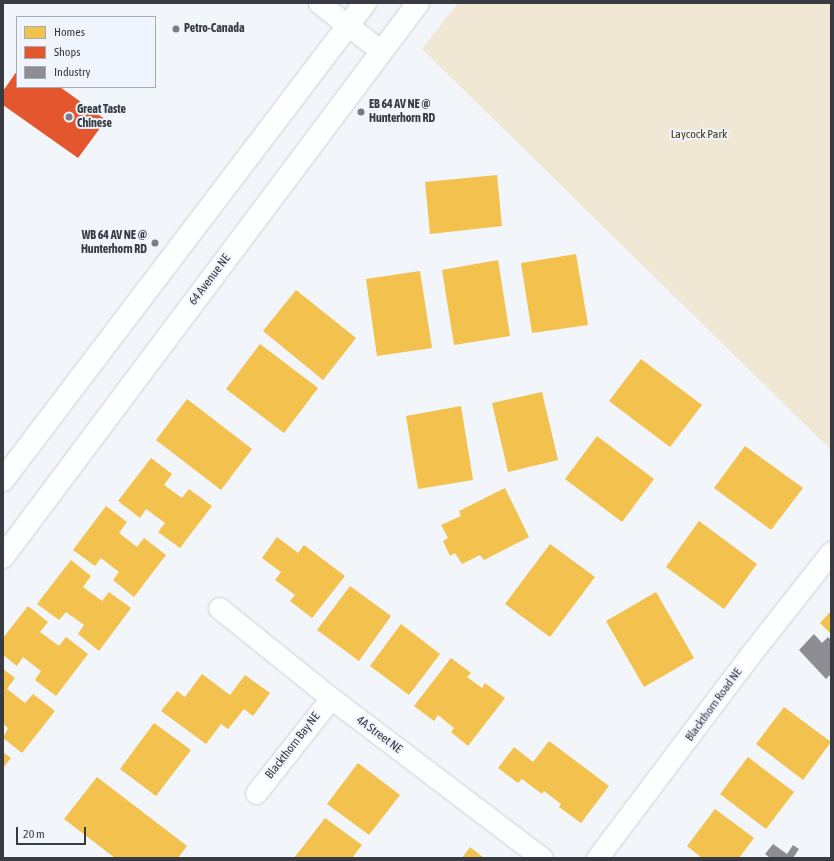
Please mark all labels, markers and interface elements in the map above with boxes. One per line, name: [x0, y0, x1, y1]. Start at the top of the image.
legend: [16, 16, 156, 88]
place label: Petro-Canada: [184, 22, 244, 36]
marker: Petro-Canada: [171, 24, 181, 34]
text: Homes: [54, 25, 85, 39]
text: Shops: [54, 45, 80, 59]
text: Industry: [54, 65, 91, 79]
place label: EB 64 AV NE @ Hunterhorn RD: [369, 98, 435, 126]
place label: Great Taste Chinese: [77, 103, 126, 131]
marker: EB 64 AV NE @ Hunterhorn RD: [356, 107, 366, 117]
marker: Great Taste Chinese: [64, 112, 74, 122]
park label: Laycock Park: [671, 128, 727, 142]
place label: WB 64 AV NE @ Hunterhorn RD: [81, 229, 147, 257]
marker: WB 64 AV NE @ Hunterhorn RD: [150, 238, 160, 248]
street label: 64 Avenue NE: [186, 252, 234, 308]
street label: Blackthorn Road NE: [683, 666, 745, 744]
street label: Blackthorn Bay NE: [263, 710, 323, 782]
street label: 4A Street NE: [353, 713, 405, 757]
scale bar: [18, 819, 88, 845]
text: 20 m: [23, 827, 45, 841]

